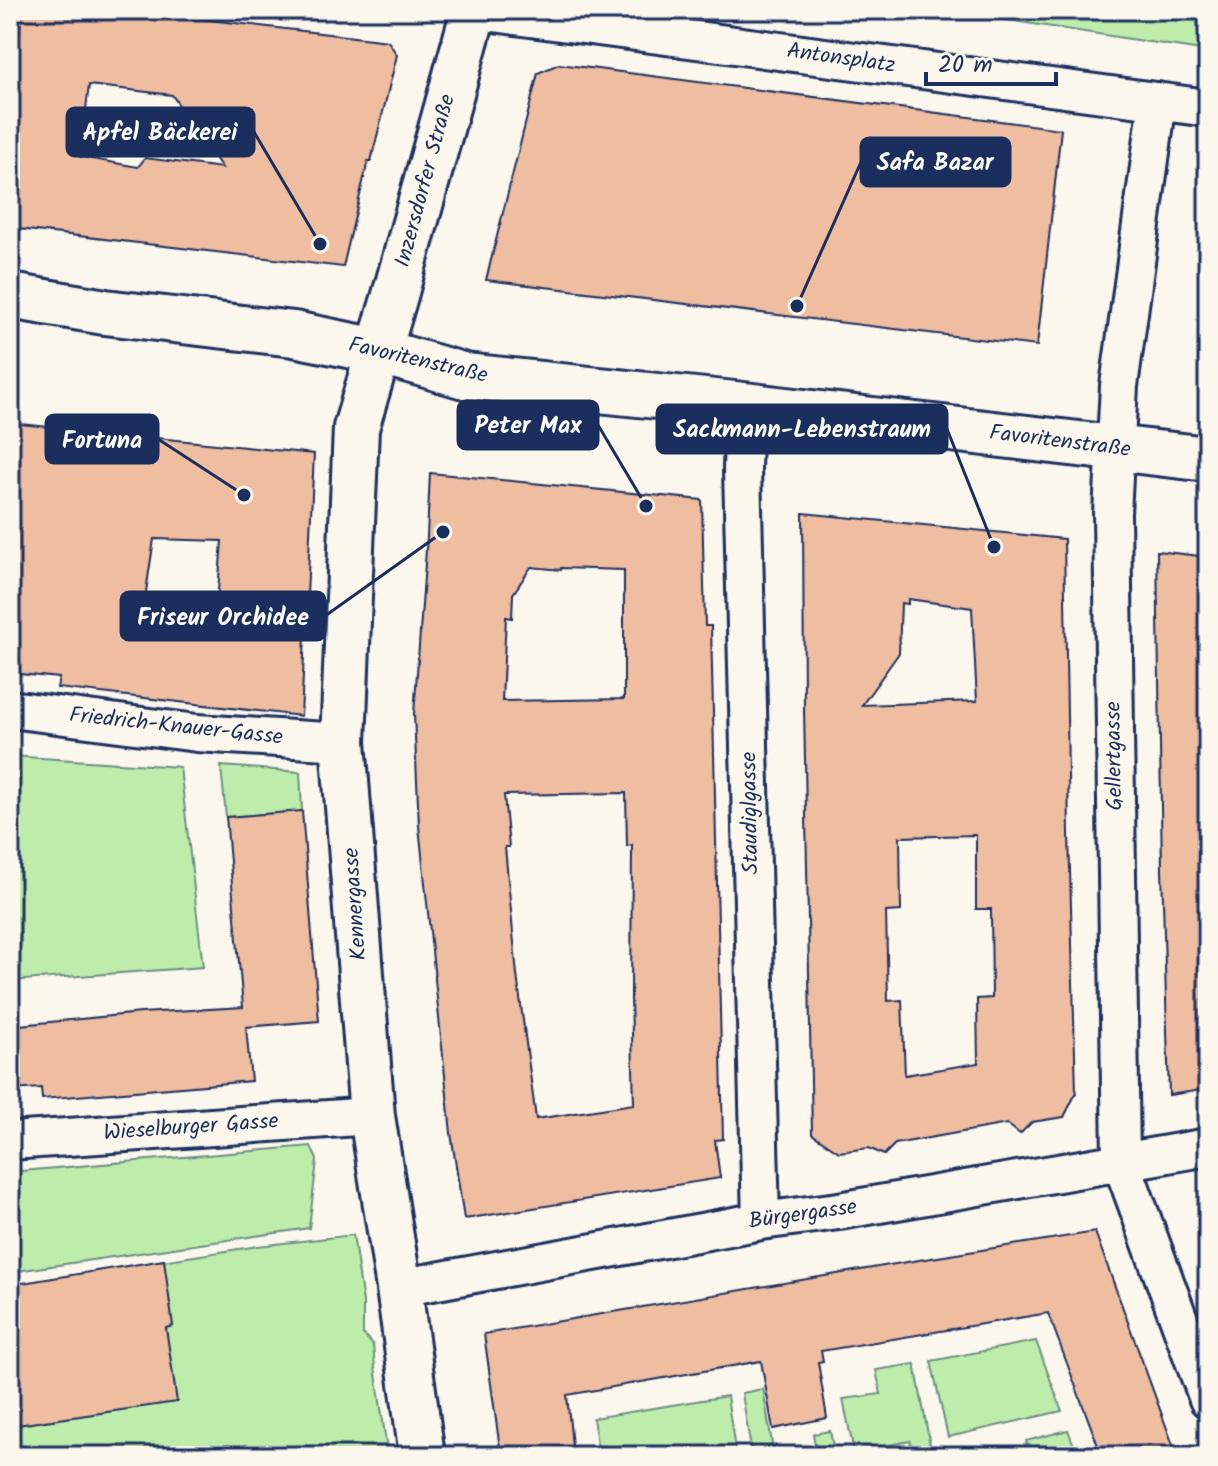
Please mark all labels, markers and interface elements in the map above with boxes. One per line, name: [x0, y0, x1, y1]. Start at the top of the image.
street label: Antonsplatz: [785, 34, 898, 84]
scale bar: [926, 36, 1056, 86]
text: 20 m: [938, 46, 993, 85]
street label: Inzersdorfer Straße: [386, 90, 466, 271]
callout: Apfel Bäckerei: [67, 108, 254, 156]
text: Apfel Bäckerei: [82, 114, 238, 153]
callout: Safa Bazar: [861, 138, 1010, 186]
text: Safa Bazar: [876, 144, 995, 183]
street label: Favoritenstraße: [345, 328, 491, 394]
callout: Peter Max: [458, 401, 598, 449]
callout: Sackmann-Lebenstraum: [657, 405, 947, 453]
text: Peter Max: [474, 407, 582, 446]
text: Sackmann-Lebenstraum: [673, 411, 931, 450]
callout: Fortuna: [46, 415, 158, 463]
street label: Favoritenstraße: [987, 416, 1133, 468]
text: Fortuna: [62, 422, 142, 461]
callout: Friseur Orchidee: [121, 592, 325, 640]
text: Friseur Orchidee: [137, 599, 309, 638]
street label: Friedrich-Knauer-Gasse: [68, 698, 285, 756]
street label: Gellertgasse: [1097, 701, 1133, 811]
street label: Staudiglgasse: [732, 751, 770, 875]
street label: Kennergasse: [335, 846, 377, 962]
street label: Wieselburger Gasse: [102, 1104, 280, 1152]
street label: Bürgergasse: [747, 1190, 859, 1240]

